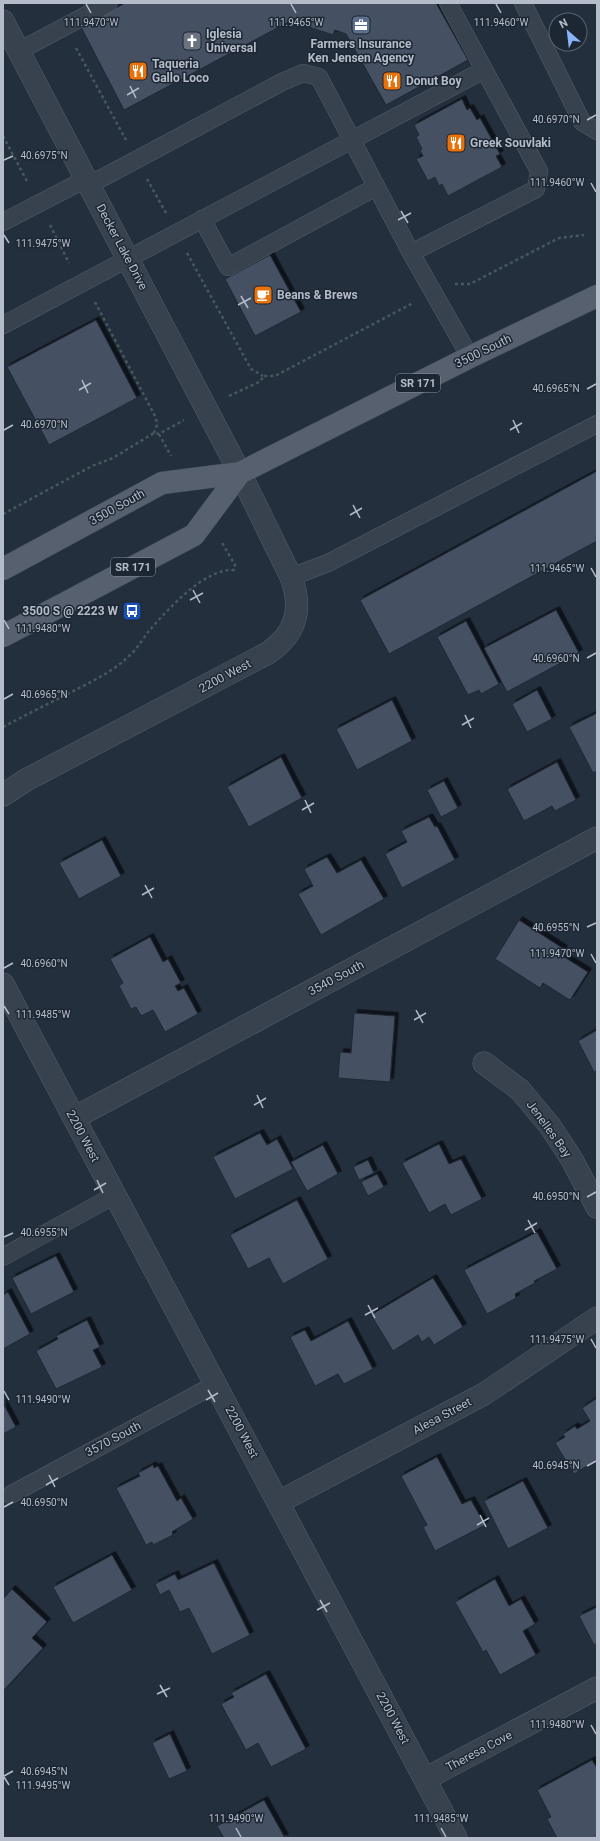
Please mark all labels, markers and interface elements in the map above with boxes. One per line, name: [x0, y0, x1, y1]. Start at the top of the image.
north arrow: [548, 12, 588, 52]
office icon: Farmers Insurance Ken Jensen Agency: [350, 14, 372, 36]
text: N: [557, 16, 570, 31]
text: 111.9470°W: [64, 17, 118, 28]
text: 111.9465°W: [269, 17, 323, 28]
text: 111.9460°W: [474, 17, 528, 28]
place label: Iglesia Universal: [206, 27, 256, 55]
church icon: Iglesia Universal: [181, 30, 203, 52]
place label: Farmers Insurance Ken Jensen Agency: [308, 37, 415, 65]
place label: Taqueria Gallo Loco: [152, 57, 209, 85]
restaurant icon: Taqueria Gallo Loco: [127, 60, 149, 82]
restaurant icon: Donut Boy: [381, 70, 403, 92]
place label: Donut Boy: [406, 74, 462, 88]
text: 40.6970°N: [532, 114, 580, 125]
restaurant icon: Greek Souvlaki: [445, 132, 467, 154]
place label: Greek Souvlaki: [470, 136, 551, 150]
text: 40.6975°N: [20, 150, 68, 161]
text: 111.9460°W: [530, 177, 584, 188]
street label: Decker Lake Drive: [93, 202, 151, 292]
text: 111.9475°W: [16, 238, 70, 249]
cafe icon: Beans & Brews: [252, 284, 274, 306]
place label: Beans & Brews: [277, 288, 358, 302]
street label: 3500 South: [452, 331, 514, 371]
road number: SR 171: [396, 374, 440, 392]
text: 40.6965°N: [532, 383, 580, 394]
text: 40.6970°N: [20, 419, 68, 430]
street label: 3500 South: [87, 486, 147, 528]
road number: SR 171: [111, 558, 155, 576]
text: 111.9465°W: [530, 563, 584, 574]
bus stop icon: 3500 S @ 2223 W: [121, 600, 143, 622]
place label: 3500 S @ 2223 W: [22, 604, 118, 618]
text: 111.9480°W: [16, 623, 70, 634]
text: 40.6960°N: [532, 653, 580, 664]
street label: 2200 West: [197, 656, 253, 696]
text: 40.6965°N: [20, 689, 68, 700]
text: 40.6955°N: [532, 922, 580, 933]
text: 111.9470°W: [530, 948, 584, 959]
street label: 3540 South: [306, 957, 366, 999]
text: 40.6960°N: [20, 958, 68, 969]
text: 111.9485°W: [16, 1009, 70, 1020]
street label: Jenelles Bay: [524, 1098, 575, 1160]
street label: 2200 West: [63, 1108, 103, 1164]
text: 40.6950°N: [532, 1191, 580, 1202]
text: 40.6955°N: [20, 1227, 68, 1238]
text: 111.9475°W: [530, 1334, 584, 1345]
text: 111.9490°W: [16, 1394, 70, 1405]
street label: Alesa Street: [410, 1395, 474, 1437]
street label: 2200 West: [222, 1404, 262, 1460]
street label: 3570 South: [83, 1418, 143, 1460]
text: 40.6945°N: [532, 1460, 580, 1471]
text: 40.6950°N: [20, 1497, 68, 1508]
street label: 2200 West: [373, 1690, 413, 1746]
text: 111.9480°W: [530, 1719, 584, 1730]
street label: Theresa Cove: [444, 1728, 514, 1774]
text: 40.6945°N: [20, 1766, 68, 1777]
text: 111.9495°W: [16, 1780, 70, 1791]
text: 111.9490°W: [209, 1813, 263, 1824]
text: 111.9485°W: [414, 1813, 468, 1824]

